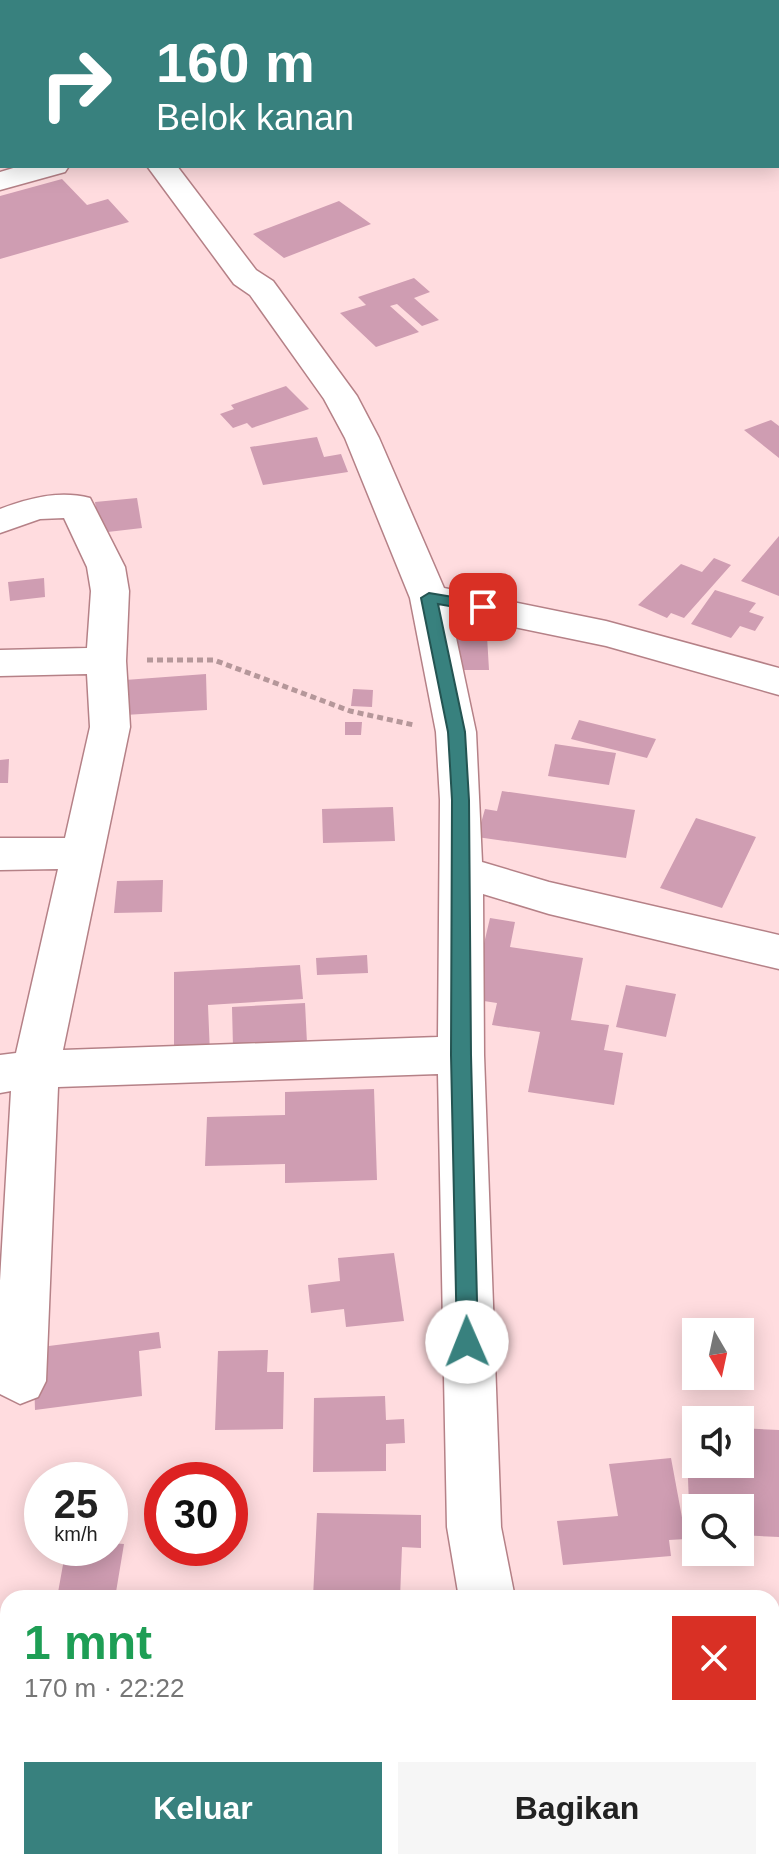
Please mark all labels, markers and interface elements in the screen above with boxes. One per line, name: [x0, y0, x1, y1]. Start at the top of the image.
text: 160 m: [156, 31, 315, 94]
icon: right: [24, 32, 128, 136]
text: Belok kanan: [156, 97, 354, 138]
pin: [449, 573, 517, 641]
icon: arrive: [461, 585, 505, 629]
position arrow: [425, 1300, 509, 1384]
north arrow: [682, 1318, 754, 1390]
map controls: [682, 1318, 754, 1566]
button: sound: [682, 1406, 754, 1478]
speed limit sign: 30: [144, 1462, 248, 1566]
text: 25: [54, 1482, 98, 1526]
button: search: [682, 1494, 754, 1566]
text: km/h: [54, 1523, 98, 1545]
text: 1 mnt: [24, 1616, 152, 1669]
button: close: [672, 1616, 756, 1700]
text: 170 m · 22:22: [24, 1673, 184, 1703]
button: Keluar: [24, 1762, 382, 1854]
button: Bagikan: [398, 1762, 756, 1854]

